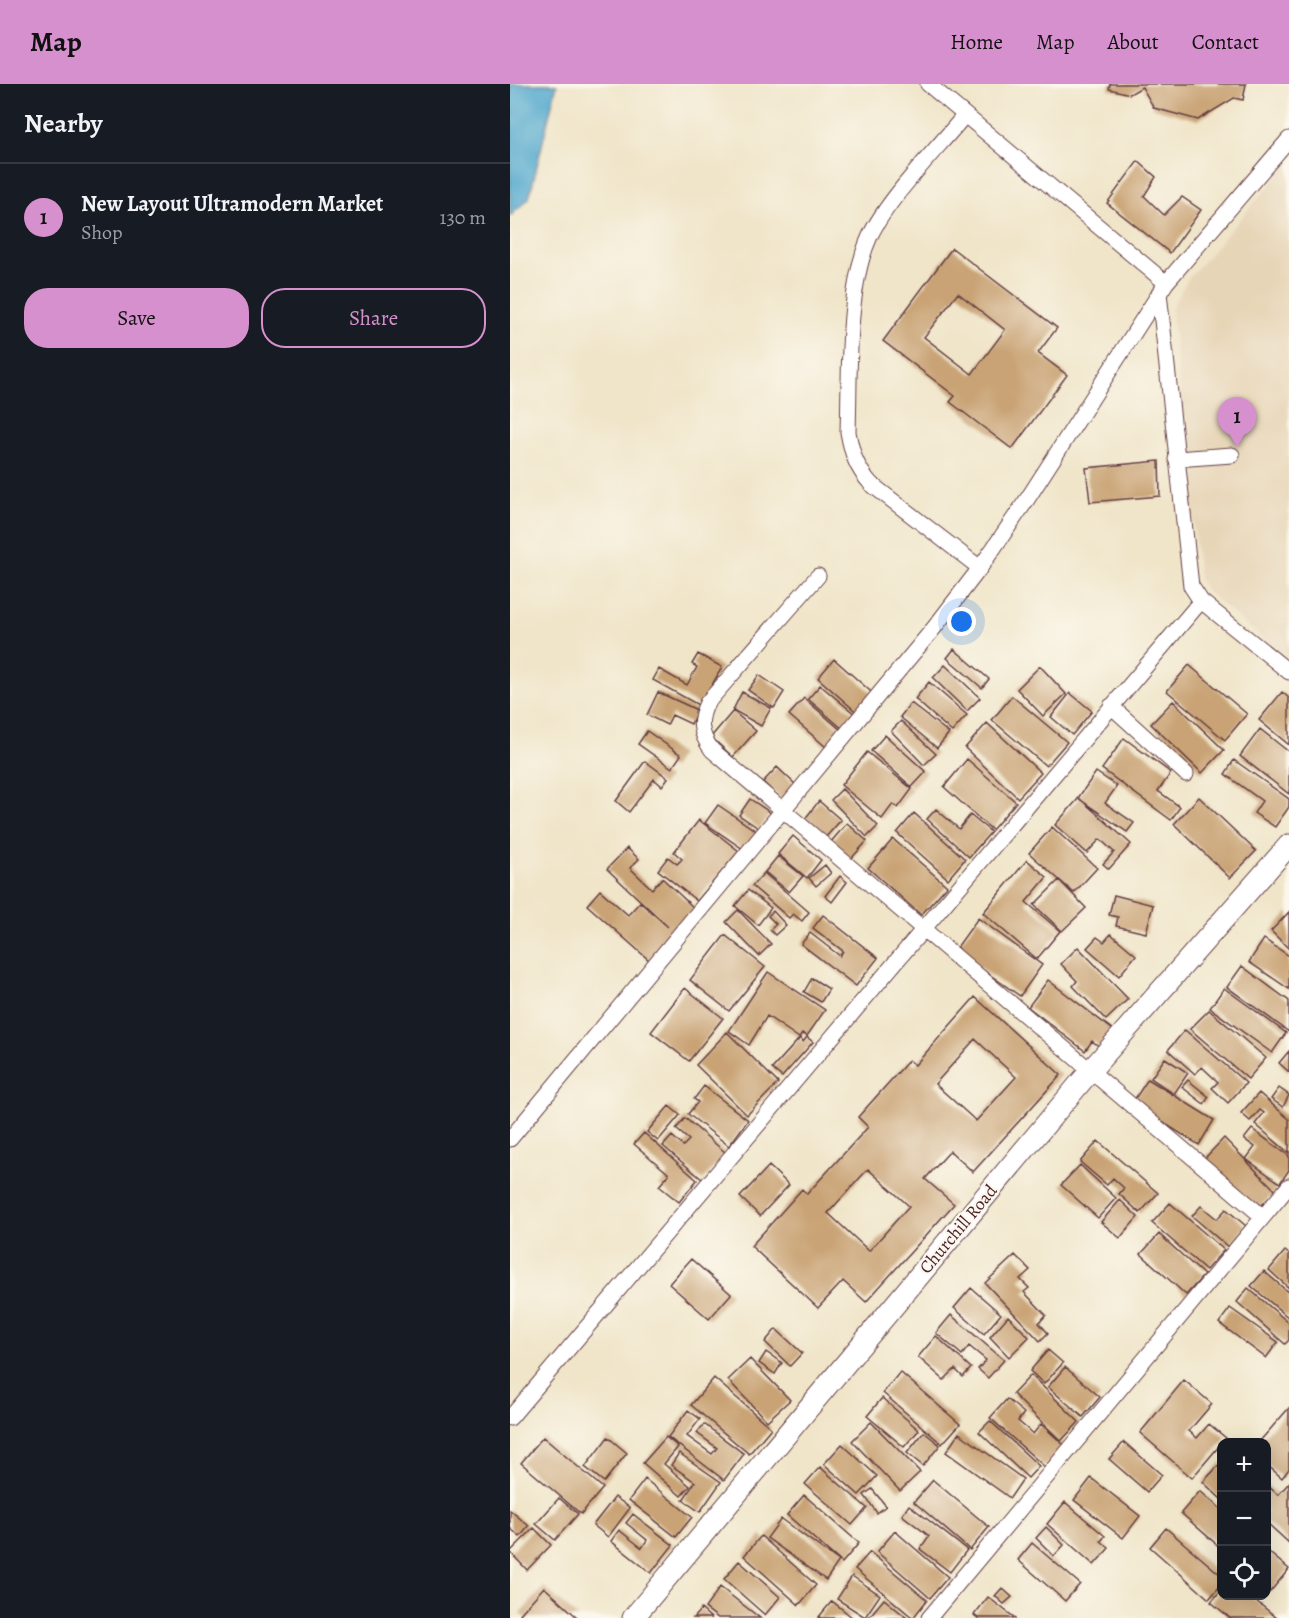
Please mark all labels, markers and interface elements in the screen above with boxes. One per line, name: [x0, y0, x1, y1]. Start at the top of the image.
text: Map: [30, 23, 82, 61]
text: Home: [950, 28, 1003, 56]
text: Map: [1036, 28, 1074, 56]
text: About: [1107, 28, 1159, 56]
text: Contact: [1192, 28, 1259, 56]
text: Nearby: [24, 106, 103, 141]
text: New Layout Ultramodern Market: [81, 189, 383, 219]
text: 1: [40, 204, 47, 231]
text: 130 m: [440, 204, 486, 231]
text: Shop: [81, 219, 123, 246]
button: Save: [24, 288, 249, 348]
button: Share: [261, 288, 486, 348]
pin: 1: [1218, 398, 1256, 447]
your location: [947, 607, 976, 636]
street label: Churchill Road: [914, 1179, 1003, 1279]
map controls: [1217, 1438, 1271, 1600]
button: +: [1217, 1438, 1271, 1492]
button: −: [1217, 1492, 1271, 1546]
button: locate: [1217, 1546, 1271, 1600]

